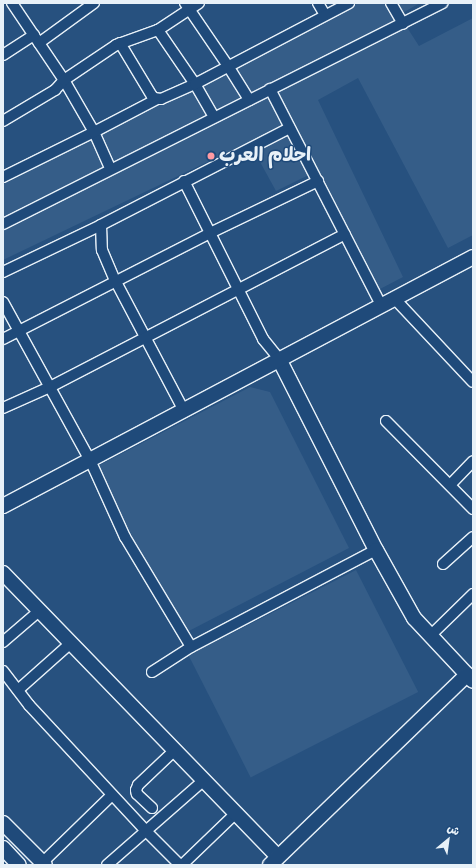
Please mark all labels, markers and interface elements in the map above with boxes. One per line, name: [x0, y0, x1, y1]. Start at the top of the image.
place label: احلام العرب: [219, 145, 311, 167]
marker: احلام العرب: [206, 151, 216, 161]
north arrow: [428, 820, 468, 860]
text: ش: [445, 820, 463, 839]

